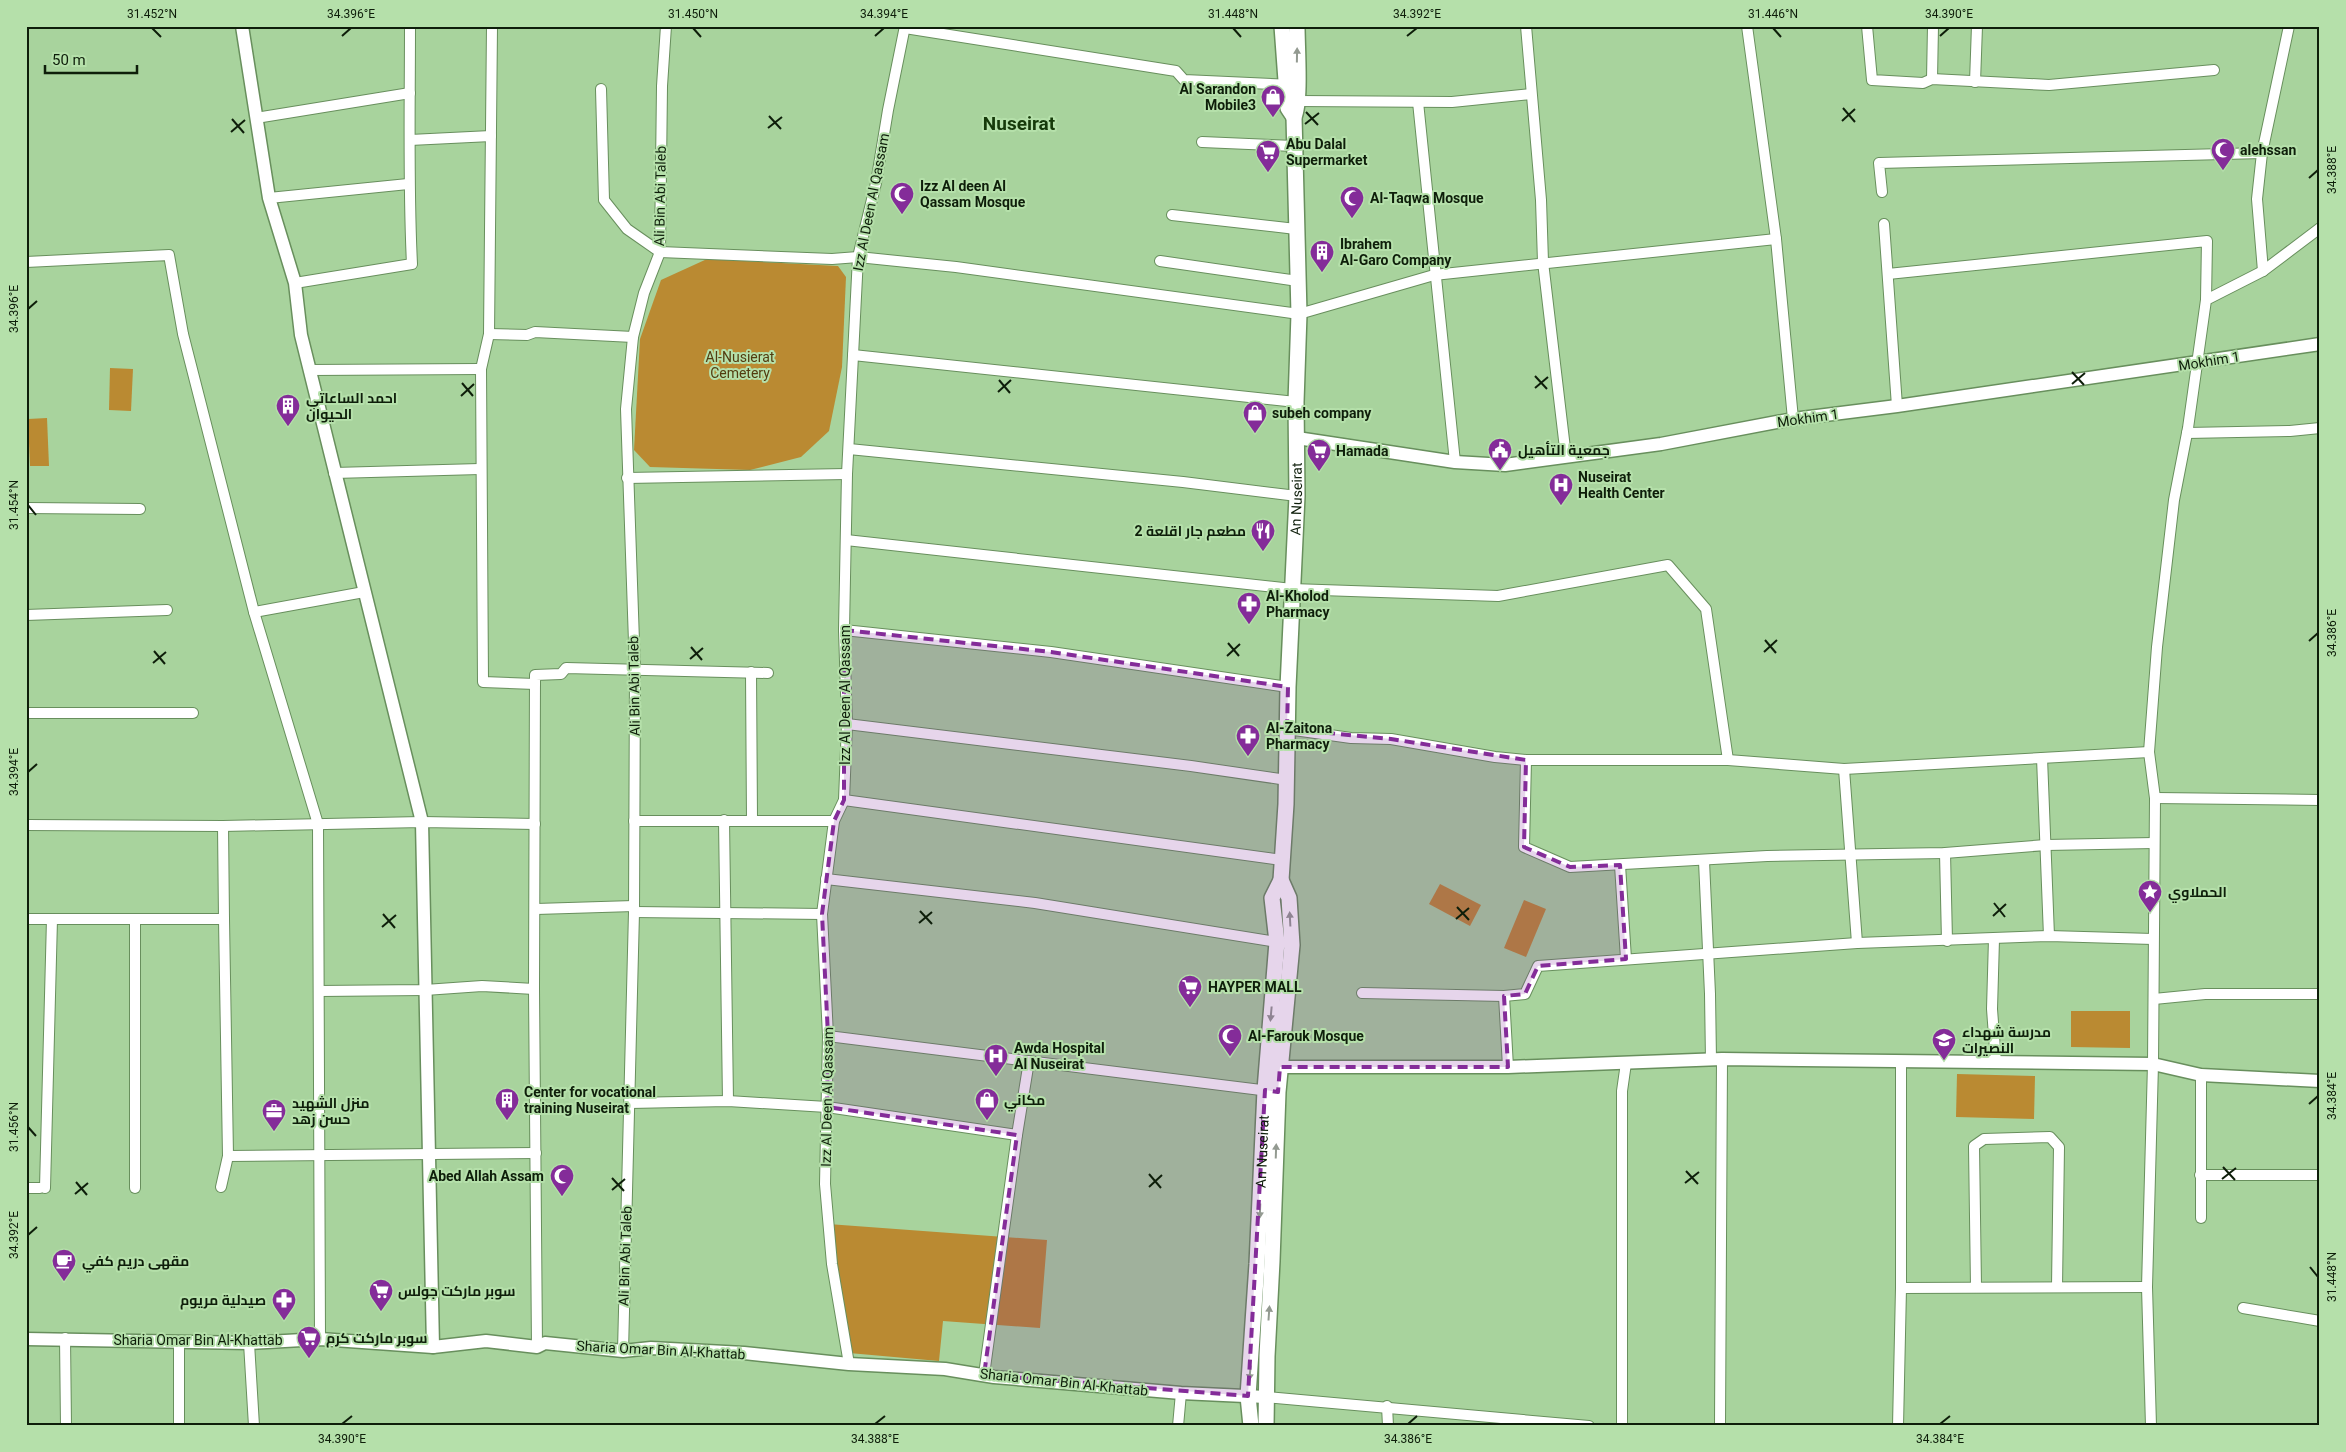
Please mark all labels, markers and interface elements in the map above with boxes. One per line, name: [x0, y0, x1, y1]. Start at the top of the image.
text: 31.452°N: [127, 7, 177, 21]
text: 34.396°E: [327, 7, 375, 21]
text: 31.450°N: [668, 7, 718, 21]
text: 34.394°E: [860, 7, 908, 21]
text: 31.448°N: [1208, 7, 1258, 21]
text: 34.392°E: [1393, 7, 1441, 21]
text: 31.446°N: [1748, 7, 1798, 21]
text: 34.390°E: [1925, 7, 1973, 21]
scale bar: [45, 42, 138, 74]
one-way arrow: [1293, 47, 1301, 63]
text: 50 m: [52, 51, 86, 69]
place label: Al Sarandon Mobile3: [1179, 81, 1256, 113]
shop icon: Al Sarandon Mobile3: [1260, 84, 1286, 118]
district label: Nuseirat: [983, 112, 1056, 135]
street label: Izz Al Deen Al Qassam: [850, 132, 892, 272]
place label: Abu Dalal Supermarket: [1286, 136, 1368, 168]
mosque icon: alehssan: [2210, 137, 2236, 171]
supermarket icon: Abu Dalal Supermarket: [1255, 139, 1281, 173]
place label: alehssan: [2240, 142, 2296, 158]
street label: Ali Bin Abi Taleb: [651, 146, 669, 246]
text: 34.388°E: [2325, 146, 2339, 194]
place label: Izz Al deen Al Qassam Mosque: [920, 178, 1026, 210]
mosque icon: Izz Al deen Al Qassam Mosque: [889, 181, 915, 215]
mosque icon: Al-Taqwa Mosque: [1339, 185, 1365, 219]
place label: Al-Taqwa Mosque: [1370, 190, 1484, 206]
place label: Ibrahem Al-Garo Company: [1340, 236, 1452, 268]
building icon: Ibrahem Al-Garo Company: [1309, 239, 1335, 273]
text: 34.396°E: [7, 285, 21, 333]
street label: Mokhim 1: [2177, 348, 2241, 374]
park label: Al-Nusierat Cemetery: [706, 349, 775, 381]
place label: احمد الساعاتي الحيوان: [306, 390, 397, 423]
building icon: احمد الساعاتي الحيوان: [275, 393, 301, 427]
shop icon: subeh company: [1242, 400, 1268, 434]
place label: subeh company: [1272, 405, 1372, 421]
street label: Mokhim 1: [1776, 406, 1840, 430]
public building icon: جمعية التأهيل: [1487, 437, 1513, 471]
supermarket icon: Hamada: [1306, 438, 1332, 472]
place label: جمعية التأهيل: [1518, 441, 1610, 459]
place label: Hamada: [1336, 443, 1389, 459]
street label: An Nuseirat: [1287, 462, 1305, 536]
place label: Nuseirat Health Center: [1578, 469, 1665, 501]
hospital icon: Nuseirat Health Center: [1548, 472, 1574, 506]
text: 31.454°N: [7, 480, 21, 530]
restaurant icon: مطعم جار اقلعة 2: [1250, 518, 1276, 552]
place label: مطعم جار اقلعة 2: [1134, 523, 1246, 541]
place label: Al-Kholod Pharmacy: [1266, 588, 1330, 620]
pharmacy icon: Al-Kholod Pharmacy: [1236, 591, 1262, 625]
text: 34.386°E: [2325, 609, 2339, 657]
street label: Izz Al Deen Al Qassam: [837, 625, 853, 765]
street label: Ali Bin Abi Taleb: [625, 636, 643, 736]
place label: Al-Zaitona Pharmacy: [1266, 720, 1333, 752]
pharmacy icon: Al-Zaitona Pharmacy: [1235, 723, 1261, 757]
text: 34.394°E: [7, 748, 21, 796]
place icon: الحملاوي: [2137, 879, 2163, 913]
place label: الحملاوي: [2168, 884, 2227, 903]
one-way arrow: [1286, 911, 1294, 927]
supermarket icon: HAYPER MALL: [1177, 974, 1203, 1008]
place label: HAYPER MALL: [1208, 979, 1302, 995]
one-way arrow: [1267, 1006, 1275, 1022]
mosque icon: Al-Farouk Mosque: [1217, 1023, 1243, 1057]
place label: مدرسة شهداء النصيرات: [1962, 1024, 2051, 1057]
street label: Izz Al Deen Al Qassam: [818, 1027, 836, 1167]
school or university icon: مدرسة شهداء النصيرات: [1931, 1027, 1957, 1061]
place label: Al-Farouk Mosque: [1248, 1028, 1364, 1044]
place label: Awda Hospital Al Nuseirat: [1014, 1040, 1105, 1072]
hospital icon: Awda Hospital Al Nuseirat: [983, 1043, 1009, 1077]
text: 34.384°E: [2325, 1072, 2339, 1120]
place label: Center for vocational training Nuseirat: [524, 1084, 656, 1116]
building icon: Center for vocational training Nuseirat: [494, 1087, 520, 1121]
shop icon: مكاني: [974, 1087, 1000, 1121]
place label: مكاني: [1004, 1092, 1045, 1112]
place label: منزل الشهيد حسن زهد: [292, 1095, 370, 1128]
office icon: منزل الشهيد حسن زهد: [261, 1098, 287, 1132]
text: 31.456°N: [7, 1102, 21, 1152]
street label: An Nuseirat: [1253, 1114, 1272, 1188]
one-way arrow: [1272, 1143, 1280, 1159]
mosque icon: Abed Allah Assam: [549, 1163, 575, 1197]
place label: Abed Allah Assam: [429, 1168, 544, 1184]
one-way arrow: [1255, 1203, 1263, 1219]
street label: Ali Bin Abi Taleb: [615, 1206, 635, 1306]
text: 34.392°E: [7, 1211, 21, 1259]
cafe icon: مقهى دريم كفي: [51, 1248, 77, 1282]
text: 31.448°N: [2325, 1252, 2339, 1302]
place label: مقهى دريم كفي: [82, 1253, 189, 1273]
supermarket icon: سوبر ماركت جولس: [368, 1278, 394, 1312]
place label: سوبر ماركت جولس: [398, 1283, 516, 1300]
pharmacy icon: صيدلية مريوم: [271, 1287, 297, 1321]
place label: صيدلية مريوم: [180, 1292, 266, 1310]
one-way arrow: [1266, 1305, 1274, 1321]
supermarket icon: سوبر ماركت كرم: [296, 1325, 322, 1359]
place label: سوبر ماركت كرم: [326, 1330, 428, 1348]
street label: Sharia Omar Bin Al-Khattab: [113, 1332, 283, 1348]
street label: Sharia Omar Bin Al-Khattab: [576, 1338, 746, 1362]
street label: Sharia Omar Bin Al-Khattab: [979, 1365, 1149, 1399]
one-way arrow: [1246, 1366, 1254, 1382]
text: 34.390°E: [318, 1432, 366, 1446]
text: 34.388°E: [851, 1432, 899, 1446]
text: 34.386°E: [1384, 1432, 1432, 1446]
text: 34.384°E: [1916, 1432, 1964, 1446]

